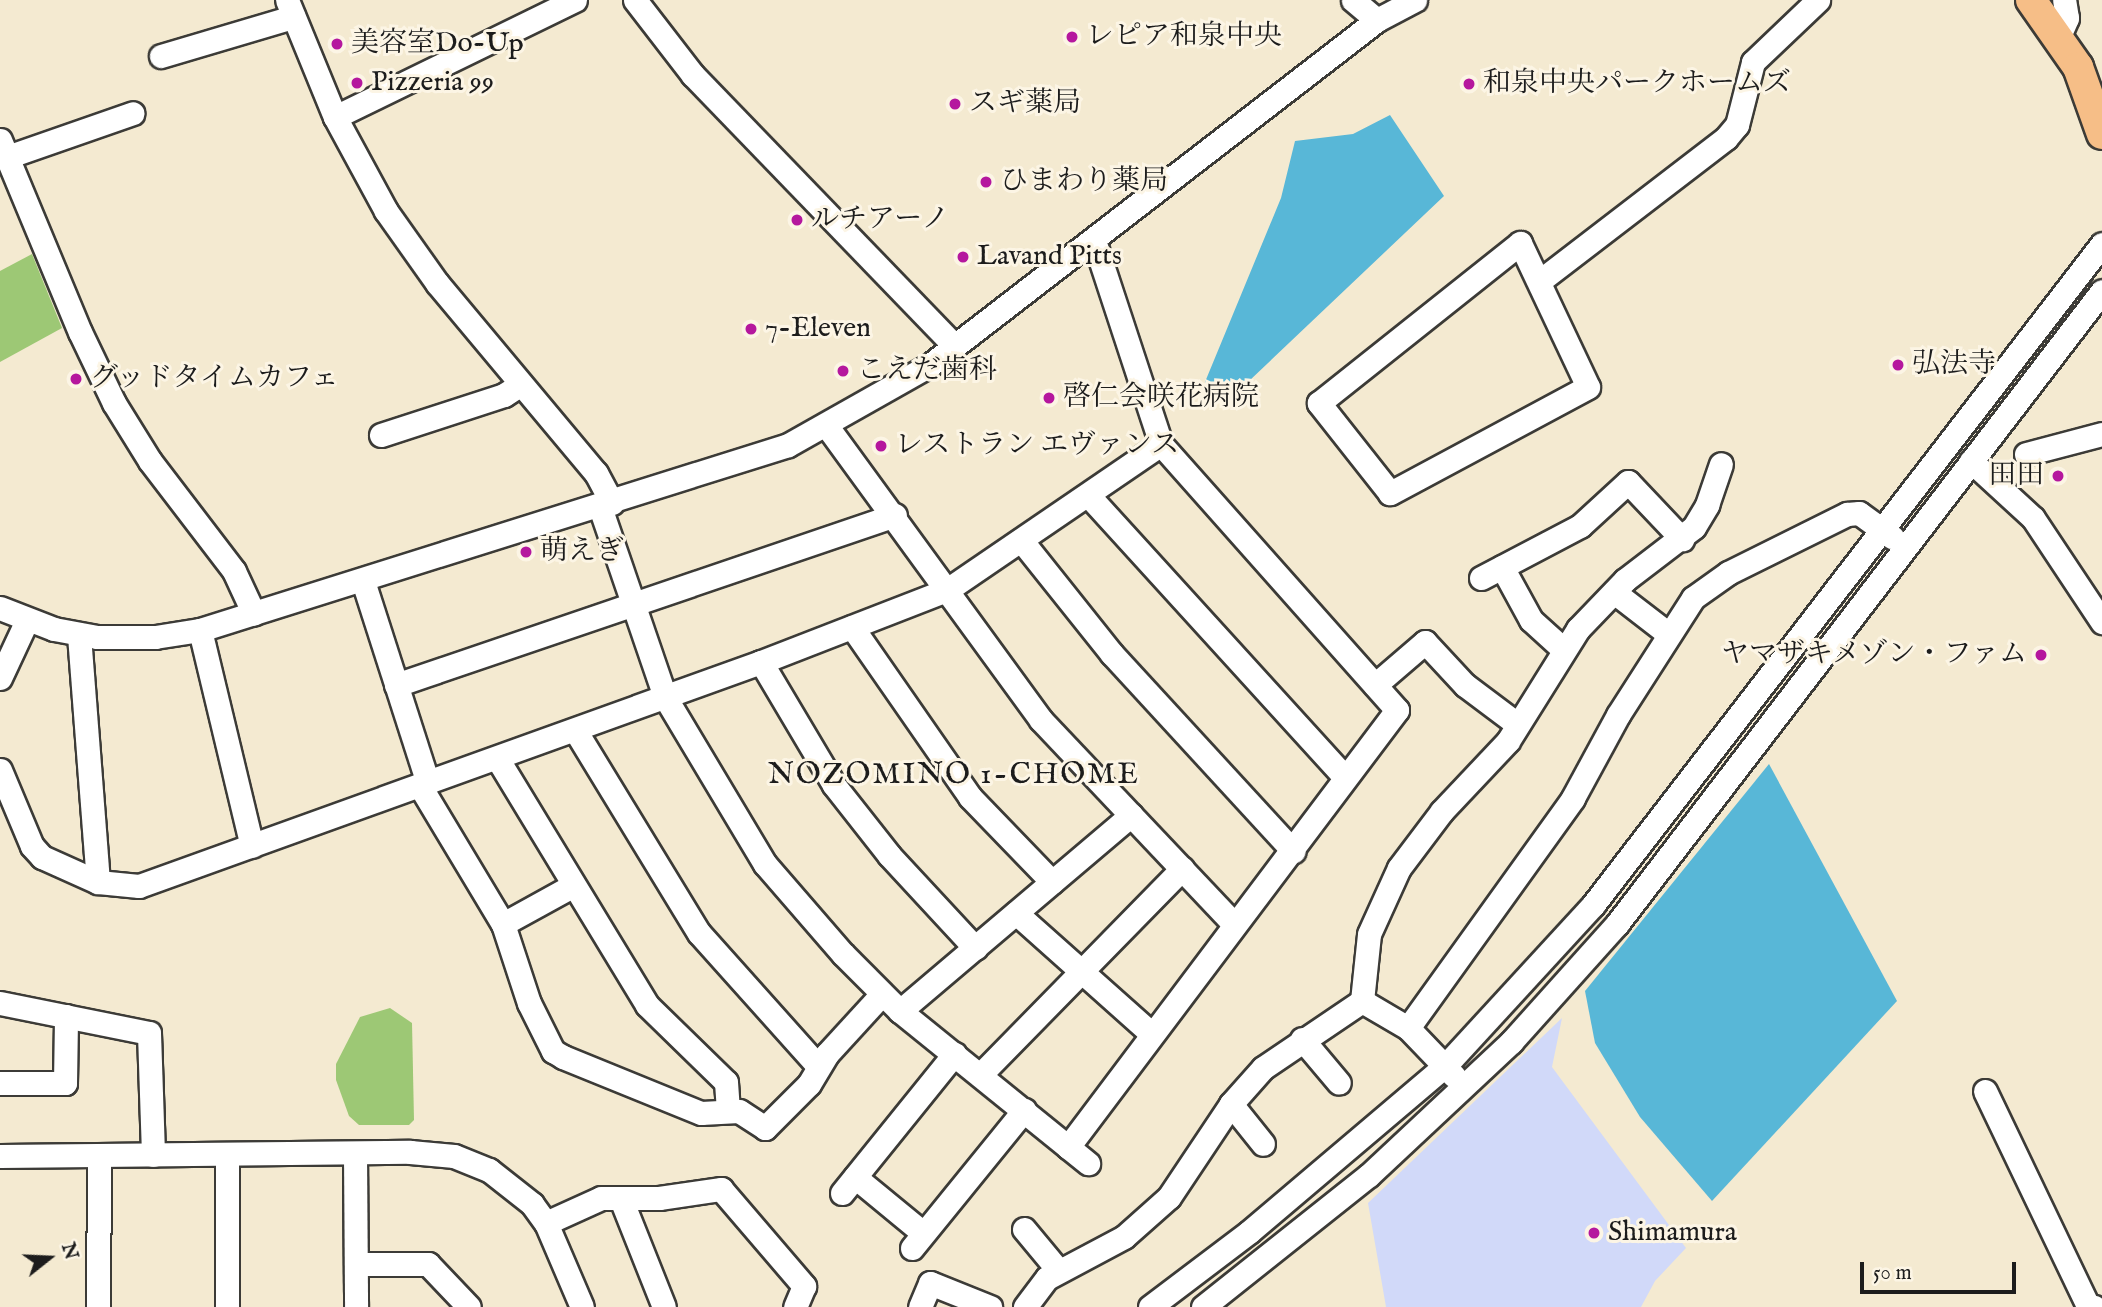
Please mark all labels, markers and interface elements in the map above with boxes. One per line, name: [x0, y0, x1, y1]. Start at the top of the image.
place label: レピア和泉中央: [1086, 20, 1282, 54]
place label: 美容室Do-Up: [351, 27, 524, 61]
marker: レピア和泉中央: [1064, 29, 1080, 45]
marker: 美容室Do-Up: [329, 36, 345, 52]
place label: Pizzeria 99: [371, 66, 494, 100]
place label: 和泉中央パークホームズ: [1483, 67, 1791, 101]
marker: Pizzeria 99: [349, 75, 365, 91]
marker: 和泉中央パークホームズ: [1461, 76, 1477, 92]
place label: スギ薬局: [969, 87, 1081, 121]
marker: スギ薬局: [947, 96, 963, 112]
place label: ひまわり薬局: [1000, 165, 1168, 199]
marker: ひまわり薬局: [978, 174, 994, 190]
place label: ルチアーノ: [811, 203, 950, 237]
marker: ルチアーノ: [789, 212, 805, 228]
place label: Lavand Pitts: [977, 240, 1122, 274]
marker: Lavand Pitts: [955, 249, 971, 265]
place label: 7-Eleven: [765, 312, 871, 346]
marker: 7-Eleven: [743, 321, 759, 337]
place label: 弘法寺: [1912, 348, 1996, 382]
place label: こえだ歯科: [857, 354, 997, 388]
marker: 弘法寺: [1890, 357, 1906, 373]
place label: グッドタイムカフェ: [90, 362, 342, 396]
marker: こえだ歯科: [835, 363, 851, 379]
marker: グッドタイムカフェ: [68, 371, 84, 387]
place label: 啓仁会咲花病院: [1063, 381, 1259, 415]
marker: 啓仁会咲花病院: [1041, 390, 1057, 406]
place label: レストラン エヴァンス: [895, 429, 1181, 463]
marker: レストラン エヴァンス: [873, 438, 889, 454]
place label: 田田: [1988, 459, 2044, 493]
marker: 田田: [2050, 468, 2066, 484]
place label: 萌えぎ: [540, 535, 624, 569]
marker: 萌えぎ: [518, 544, 534, 560]
place label: ヤマザキメゾン・ファム: [1719, 638, 2027, 672]
marker: ヤマザキメゾン・ファム: [2033, 647, 2049, 663]
district label: NOZOMINO 1-CHOME: [770, 757, 1138, 793]
place label: Shimamura: [1608, 1216, 1737, 1250]
north arrow: [14, 1223, 84, 1293]
marker: Shimamura: [1586, 1225, 1602, 1241]
text: N: [55, 1240, 83, 1263]
scale bar: [1864, 1248, 2020, 1292]
text: 50 m: [1873, 1260, 1912, 1287]

